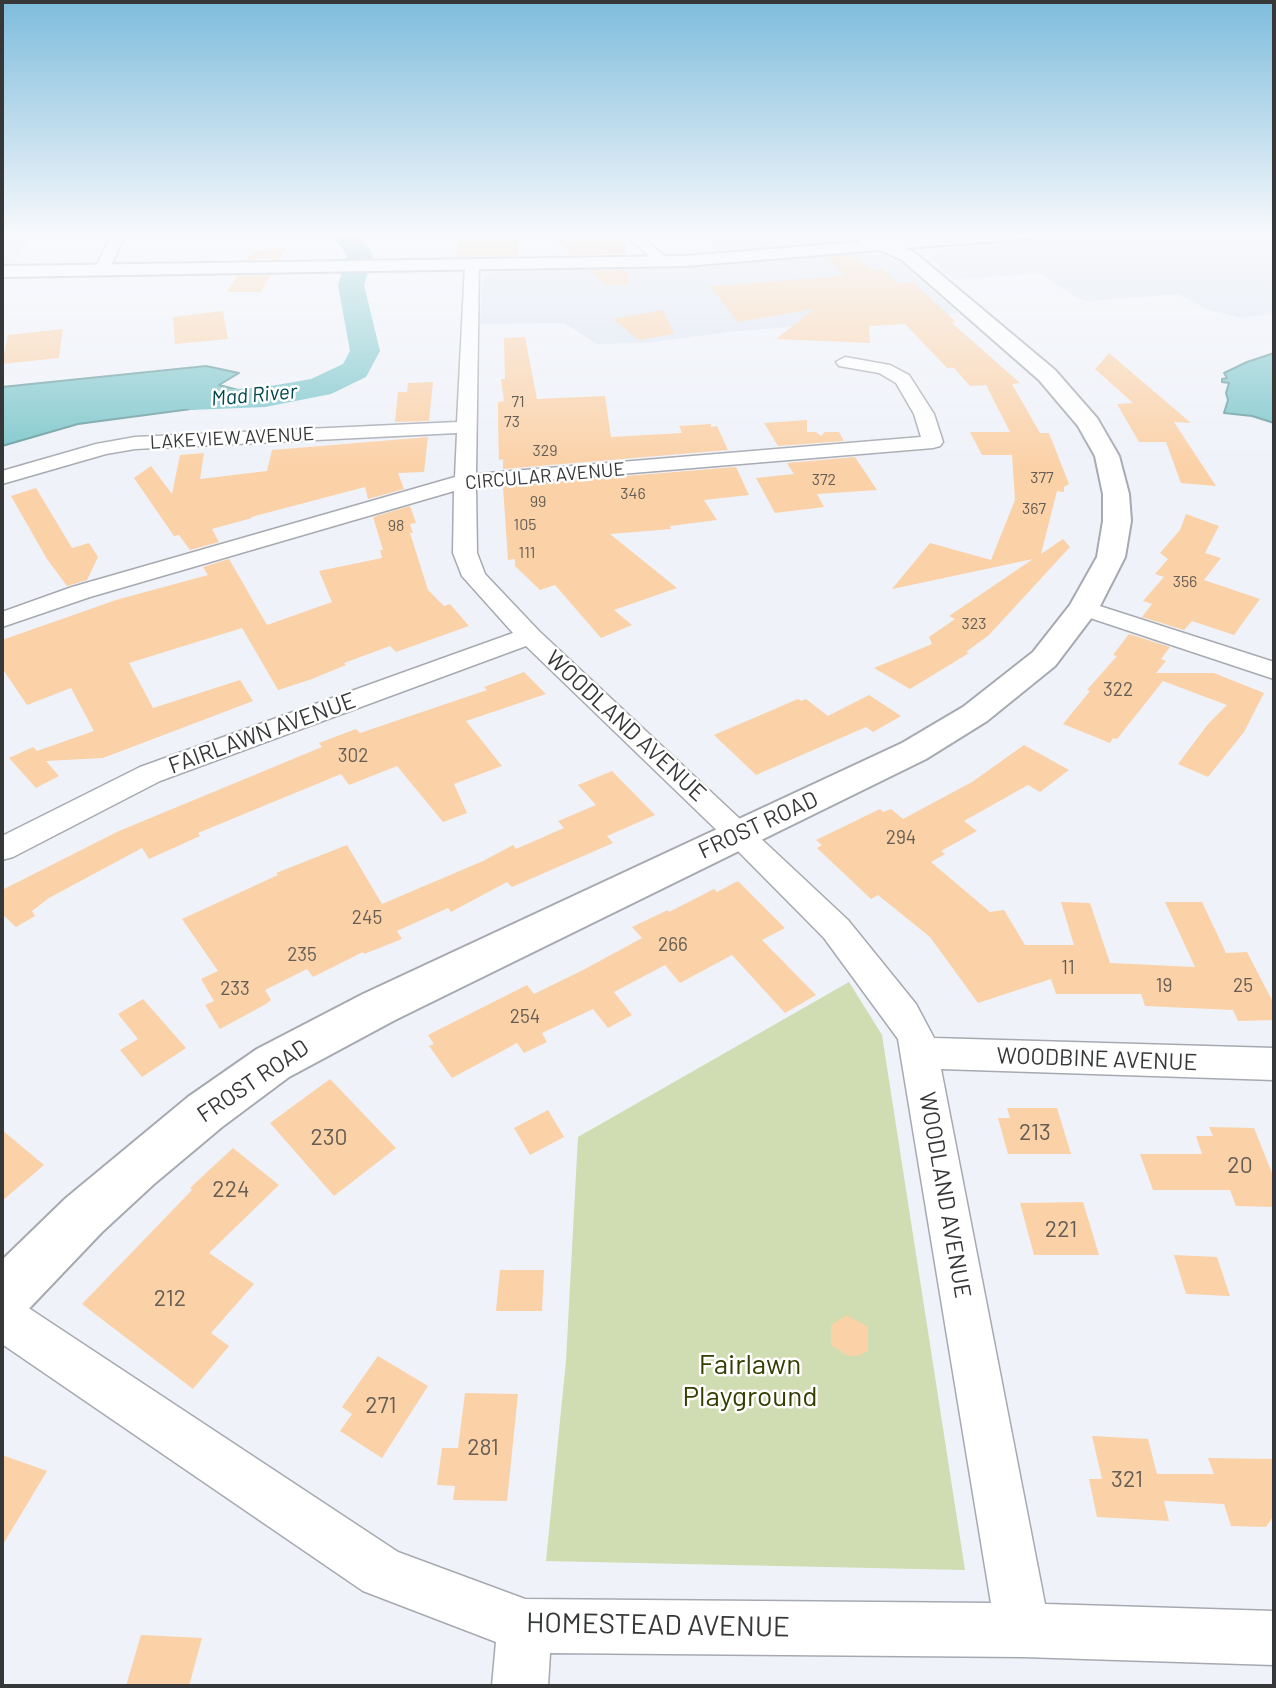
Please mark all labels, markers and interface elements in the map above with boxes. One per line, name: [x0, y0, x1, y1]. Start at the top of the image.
water label: Mad River: [210, 379, 298, 411]
house number: 71: [511, 392, 525, 412]
house number: 73: [504, 412, 520, 432]
street label: LAKEVIEW AVENUE: [149, 422, 315, 454]
house number: 329: [532, 441, 558, 461]
street label: CIRCULAR AVENUE: [464, 458, 626, 494]
house number: 377: [1030, 468, 1054, 488]
house number: 372: [812, 470, 836, 490]
house number: 346: [620, 484, 646, 504]
house number: 99: [530, 492, 546, 512]
house number: 367: [1022, 499, 1046, 519]
house number: 105: [514, 515, 536, 535]
house number: 98: [388, 516, 404, 536]
house number: 111: [519, 543, 535, 563]
house number: 356: [1173, 572, 1197, 592]
house number: 323: [962, 614, 986, 634]
street label: WOODLAND AVENUE: [540, 645, 712, 807]
house number: 322: [1103, 679, 1133, 701]
street label: FAIRLAWN AVENUE: [165, 686, 359, 780]
house number: 302: [338, 745, 368, 767]
street label: FROST ROAD: [694, 785, 822, 865]
house number: 294: [886, 827, 916, 849]
house number: 245: [352, 907, 382, 929]
house number: 266: [658, 934, 688, 956]
house number: 235: [287, 944, 317, 966]
house number: 11: [1061, 957, 1075, 979]
house number: 19: [1156, 975, 1172, 997]
house number: 25: [1233, 975, 1253, 997]
house number: 233: [220, 978, 250, 1000]
house number: 254: [510, 1006, 540, 1028]
street label: FROST ROAD: [192, 1034, 314, 1128]
street label: WOODBINE AVENUE: [996, 1042, 1198, 1076]
street label: WOODLAND AVENUE: [913, 1090, 977, 1300]
house number: 213: [1019, 1118, 1051, 1146]
house number: 230: [310, 1123, 348, 1151]
house number: 20: [1227, 1151, 1253, 1179]
house number: 224: [212, 1175, 250, 1203]
house number: 221: [1045, 1215, 1077, 1243]
house number: 212: [154, 1284, 186, 1312]
park label: Fairlawn Playground: [683, 1348, 817, 1414]
house number: 271: [365, 1391, 397, 1419]
house number: 281: [467, 1433, 499, 1461]
house number: 321: [1111, 1465, 1143, 1493]
street label: HOMESTEAD AVENUE: [526, 1606, 790, 1644]

